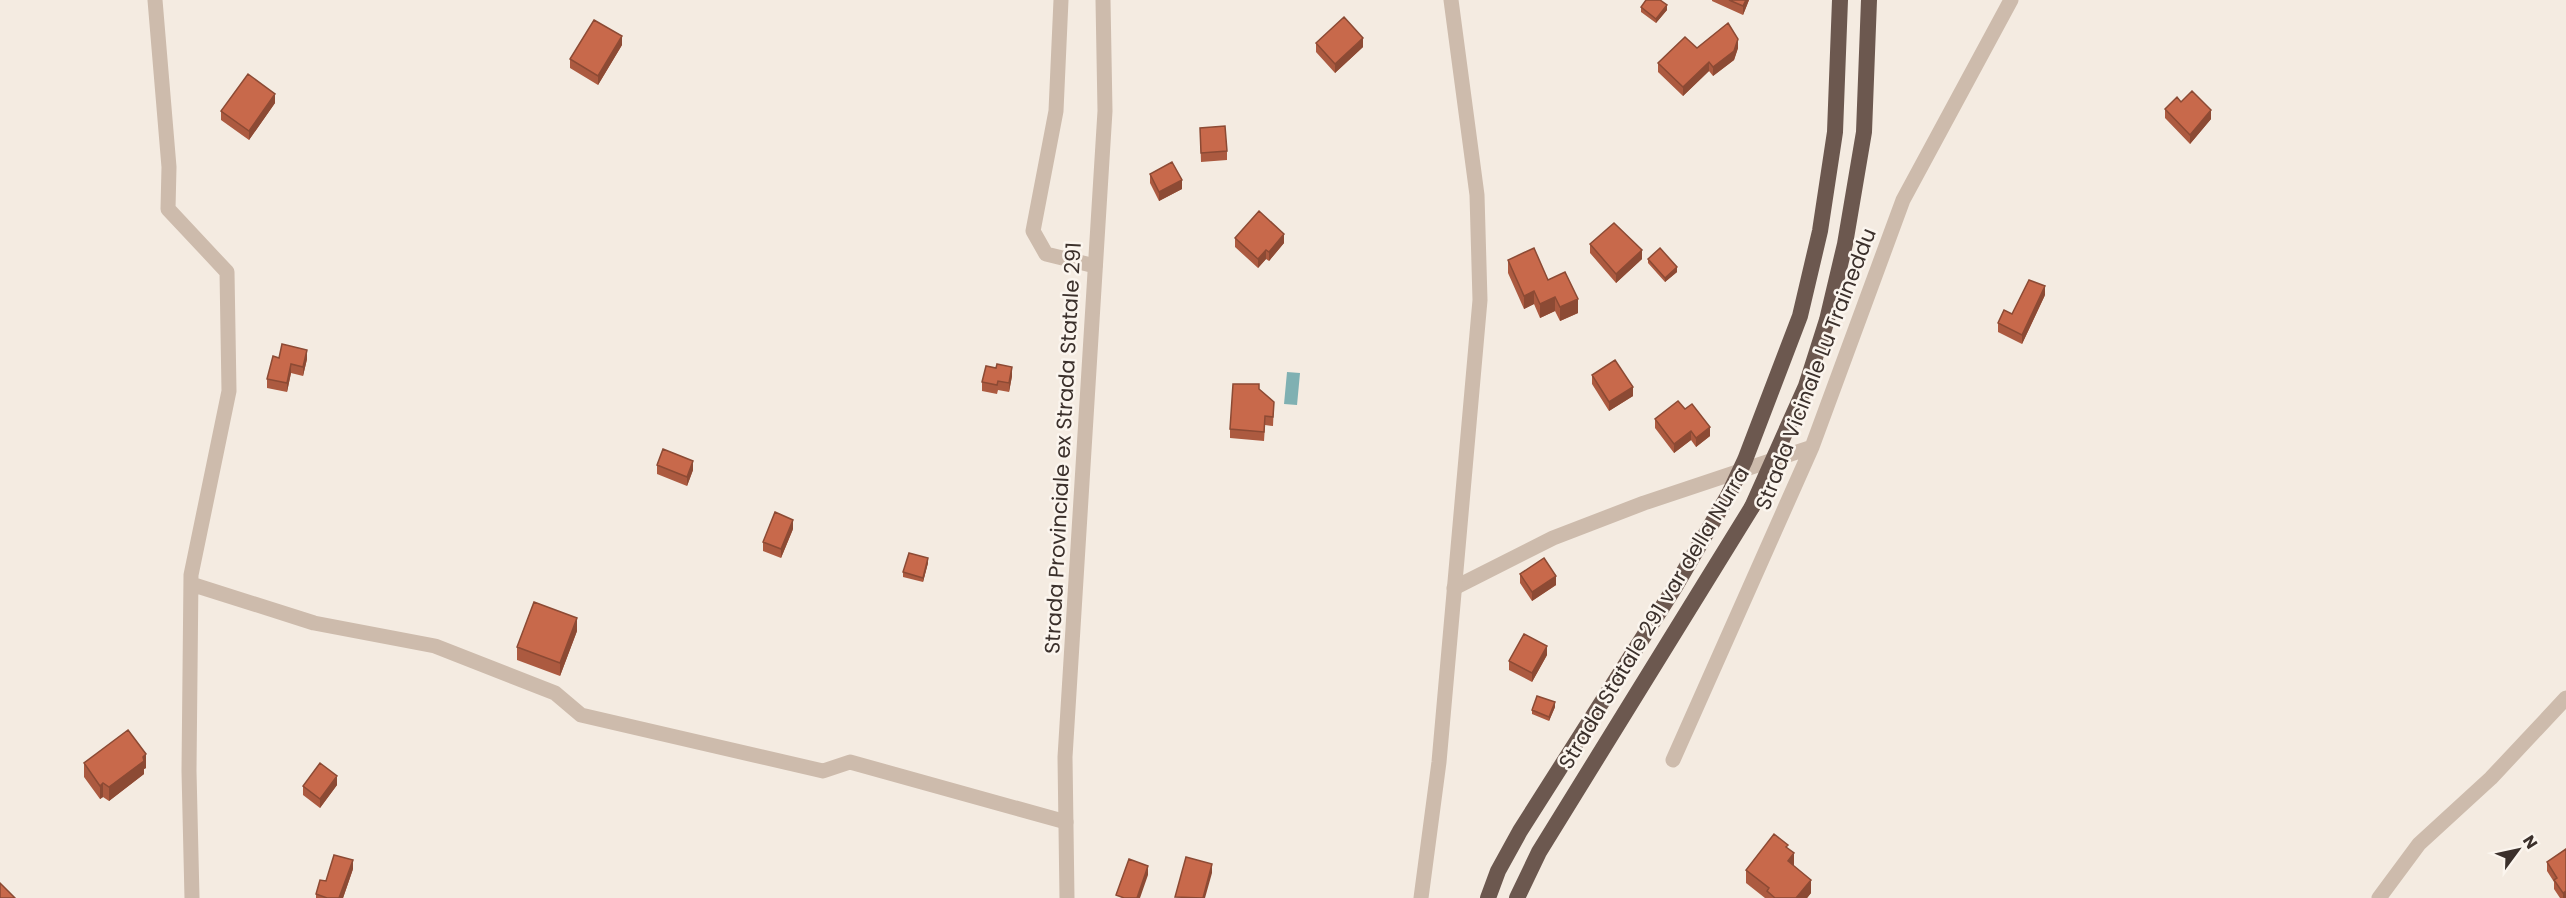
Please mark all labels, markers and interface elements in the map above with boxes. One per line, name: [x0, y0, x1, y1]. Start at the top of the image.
street label: Strada Vicinale Lu Traineddu: [1748, 224, 1883, 514]
street label: Strada Provinciale ex Strada Statale 291: [1037, 241, 1088, 655]
street label: Strada Statale 291 var della Nurra: [1551, 461, 1756, 774]
north arrow: [2488, 820, 2548, 880]
text: N: [2517, 831, 2543, 853]

